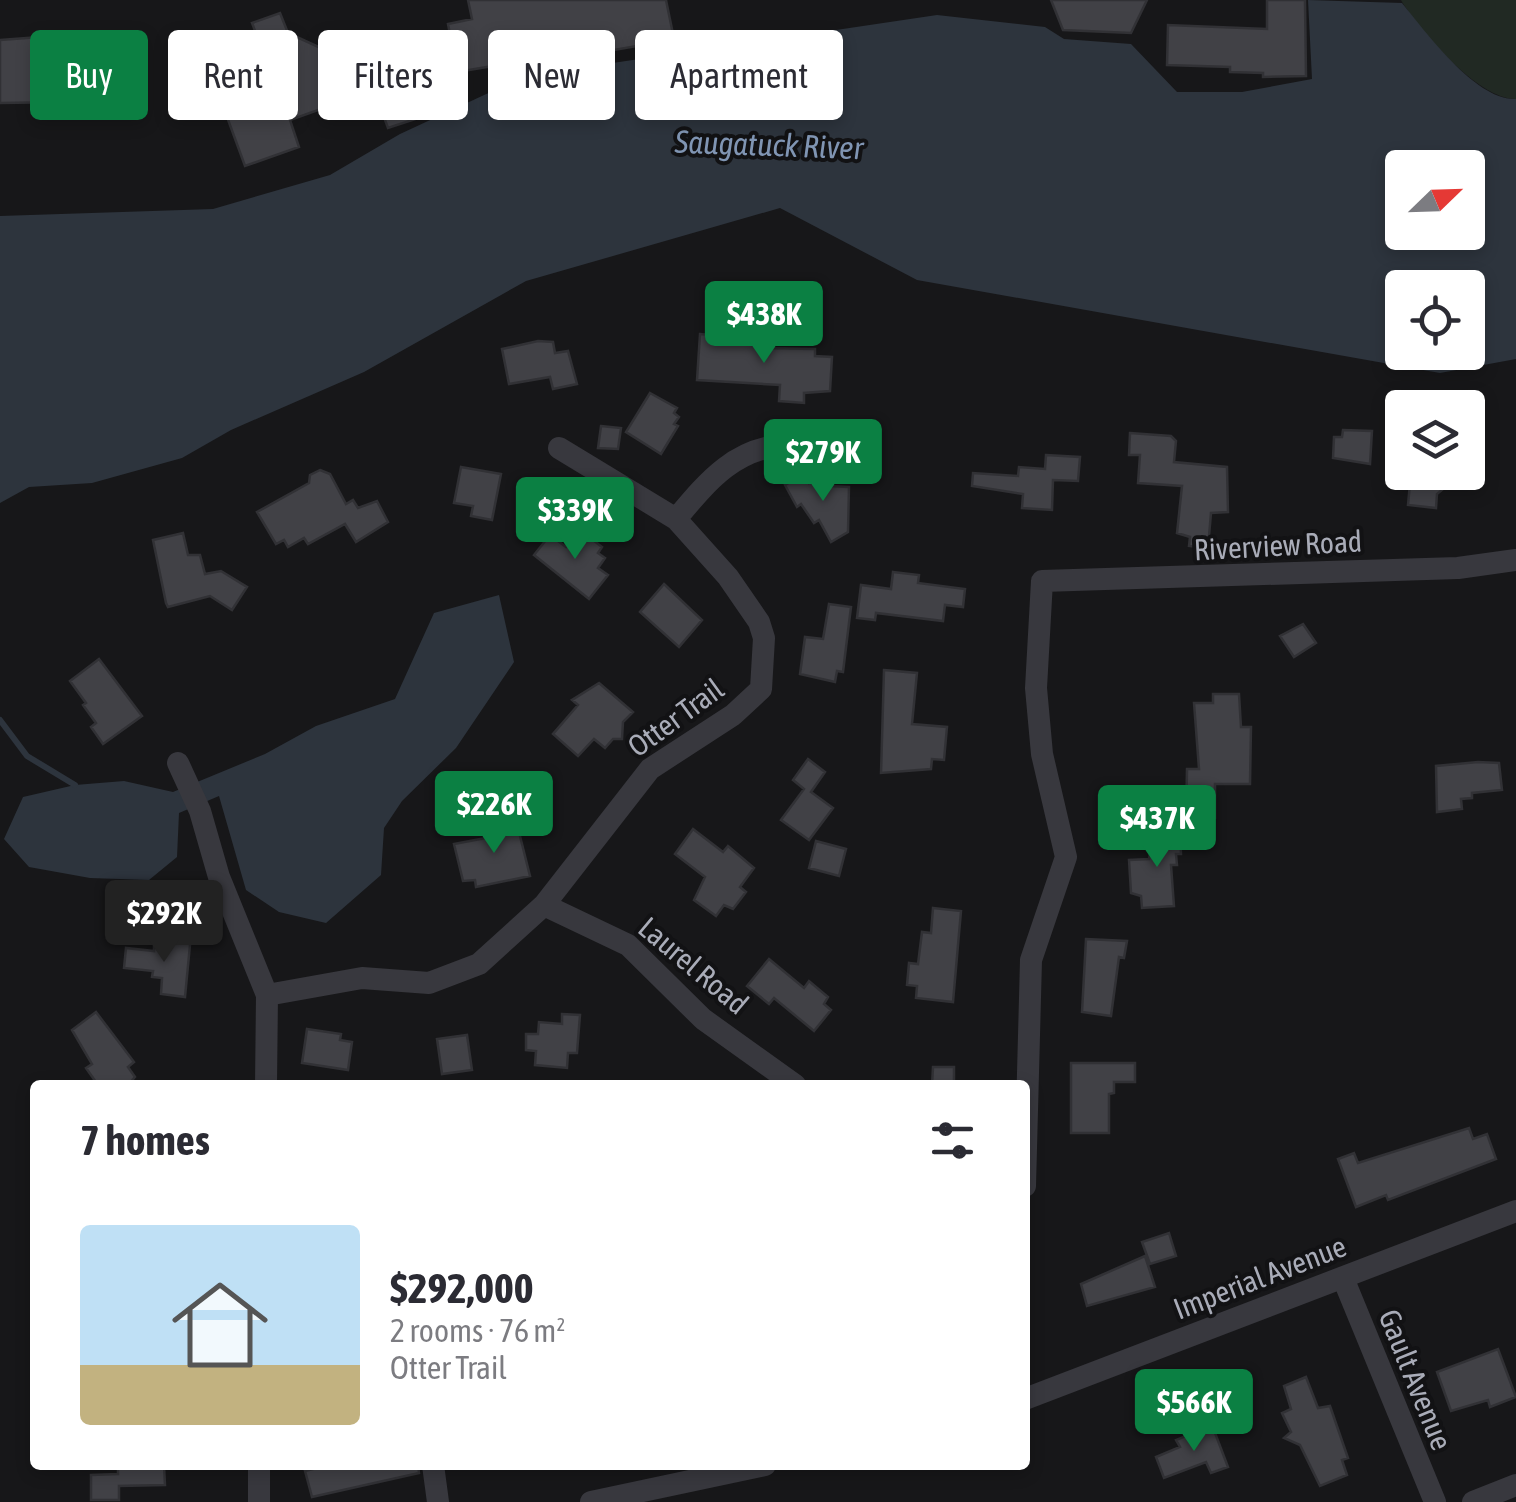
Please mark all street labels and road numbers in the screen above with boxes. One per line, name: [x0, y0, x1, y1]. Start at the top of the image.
street label: Riverview Road: [1193, 524, 1363, 566]
street label: Otter Trail: [621, 671, 730, 763]
street label: Laurel Road: [632, 910, 755, 1021]
street label: Imperial Avenue: [1169, 1229, 1351, 1326]
street label: Gault Avenue: [1372, 1305, 1459, 1455]

